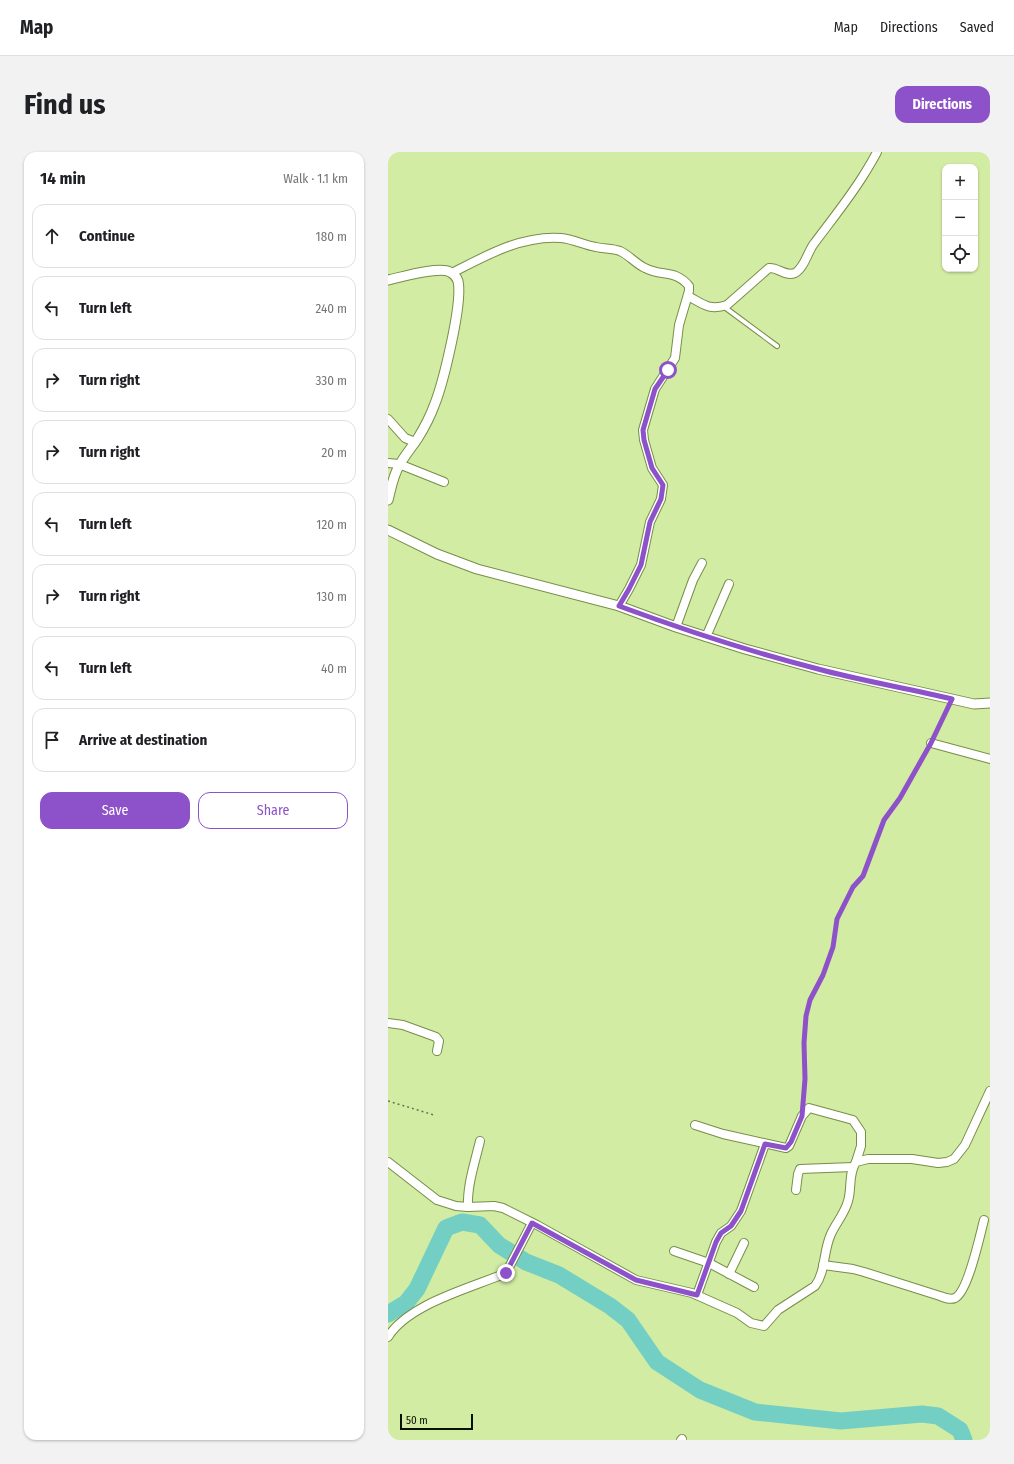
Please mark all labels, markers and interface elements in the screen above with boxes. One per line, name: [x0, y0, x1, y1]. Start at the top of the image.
text: Map: [20, 16, 53, 39]
text: Map: [834, 19, 858, 36]
text: Directions: [880, 19, 938, 36]
text: Saved: [960, 19, 994, 36]
button: Directions: [895, 86, 990, 123]
text: Find us: [24, 88, 106, 121]
map controls: [942, 164, 978, 272]
button: +: [942, 164, 978, 200]
text: 14 min: [40, 168, 86, 189]
text: Walk · 1.1 km: [283, 171, 348, 186]
button: −: [942, 200, 978, 236]
icon: ahead: [41, 225, 63, 247]
text: Continue: [79, 227, 135, 245]
text: 180 m: [316, 229, 347, 244]
button: locate: [942, 236, 978, 272]
icon: left: [41, 297, 63, 319]
text: Turn left: [79, 299, 132, 317]
text: 240 m: [315, 301, 347, 316]
route start: [659, 361, 677, 379]
icon: right: [41, 369, 63, 391]
text: Turn right: [79, 371, 140, 389]
text: 330 m: [315, 373, 347, 388]
icon: right: [41, 441, 63, 463]
text: Turn right: [79, 443, 140, 461]
text: 20 m: [321, 445, 347, 460]
icon: left: [41, 513, 63, 535]
text: Turn left: [79, 515, 132, 533]
text: 120 m: [316, 517, 347, 532]
icon: right: [41, 585, 63, 607]
text: Turn right: [79, 587, 140, 605]
text: 130 m: [316, 589, 347, 604]
icon: left: [41, 657, 63, 679]
text: Turn left: [79, 659, 132, 677]
text: 40 m: [321, 661, 347, 676]
icon: arrive: [41, 729, 63, 751]
text: Arrive at destination: [79, 731, 207, 749]
button: Save: [40, 792, 190, 829]
button: Share: [198, 792, 348, 829]
route end: [497, 1264, 515, 1282]
scale bar: [400, 1412, 473, 1431]
text: 50 m: [406, 1414, 428, 1427]

